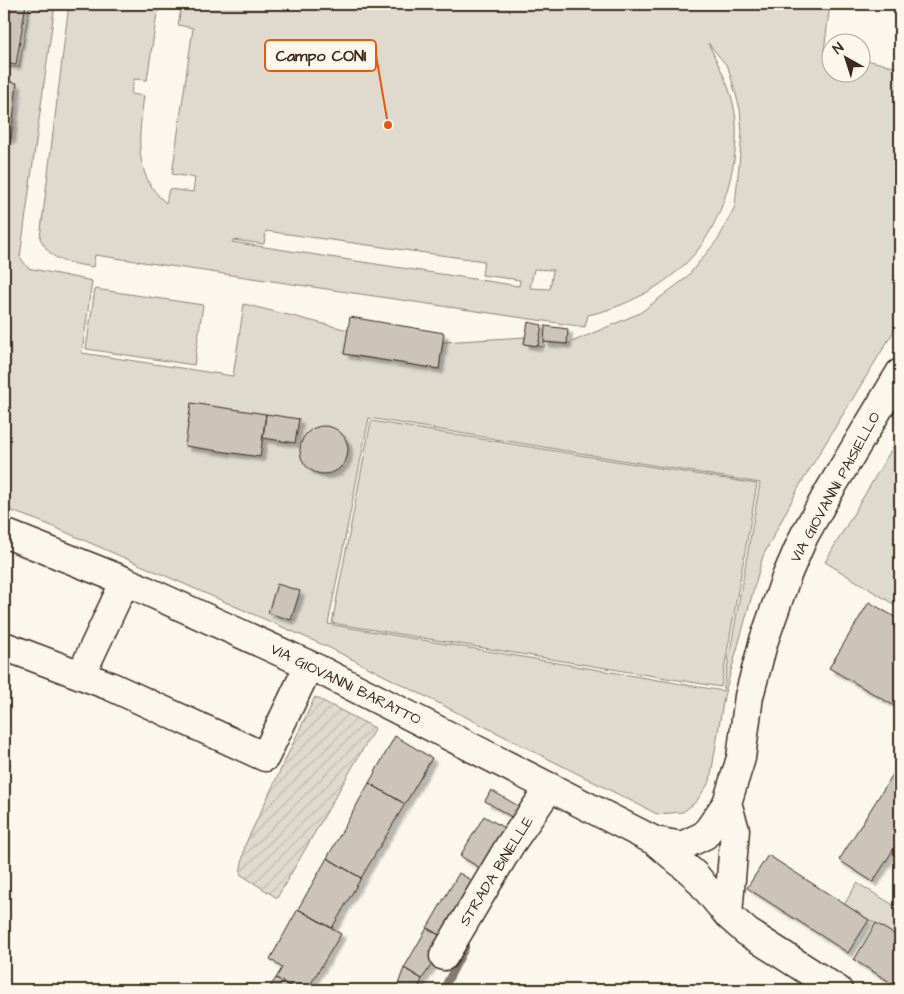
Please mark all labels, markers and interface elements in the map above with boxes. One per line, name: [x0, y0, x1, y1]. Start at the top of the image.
north arrow: [822, 32, 872, 82]
text: N: [829, 38, 848, 59]
callout: Campo CONI: [265, 40, 376, 71]
text: Campo CONI: [276, 45, 366, 67]
street label: VIA GIOVANNI PAISIELLO: [785, 408, 886, 566]
street label: VIA GIOVANNI BARATTO: [267, 639, 425, 730]
street label: STRADA BINELLE: [454, 812, 539, 930]

